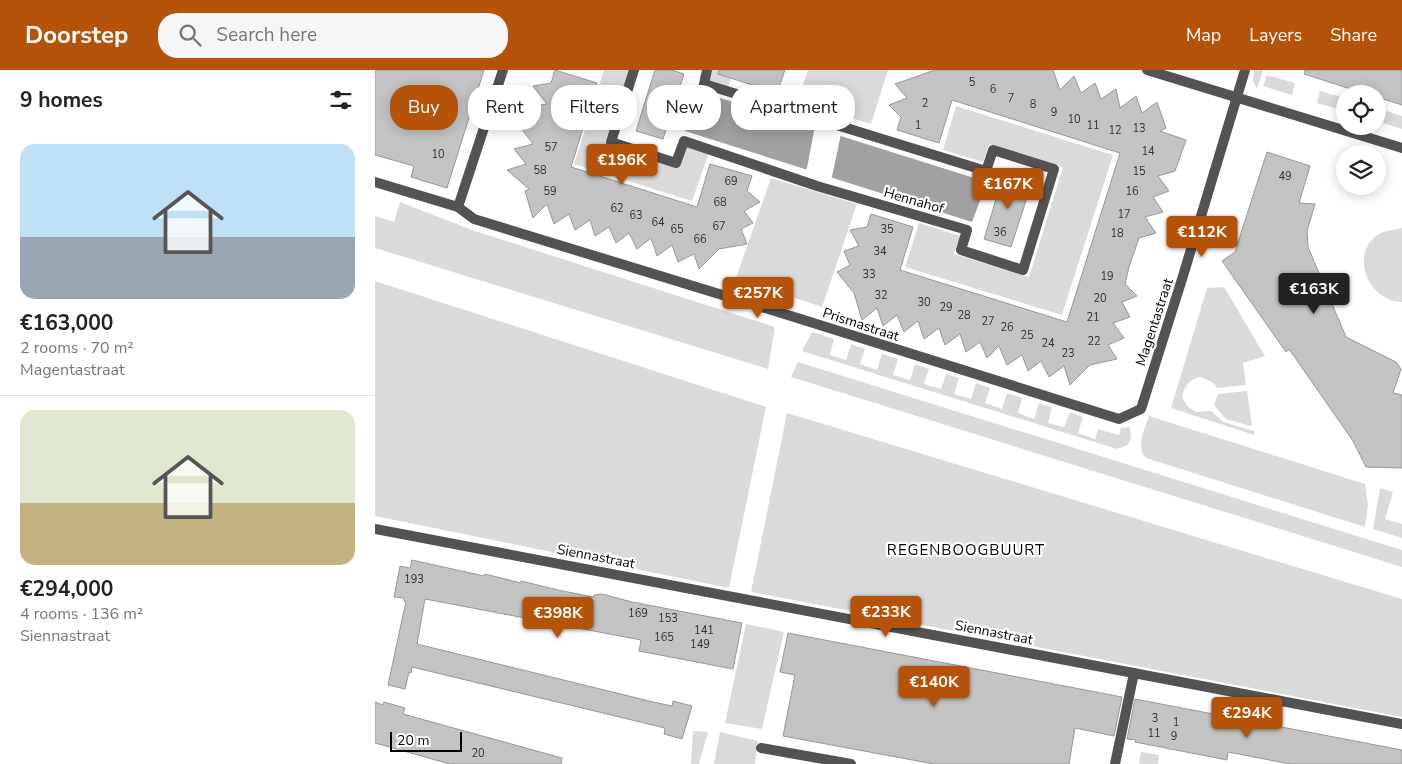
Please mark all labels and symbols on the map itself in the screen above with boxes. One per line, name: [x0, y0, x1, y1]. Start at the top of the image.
house number: 5: [969, 75, 976, 90]
house number: 6: [990, 82, 997, 97]
house number: 7: [1008, 91, 1014, 106]
house number: 2: [922, 96, 928, 111]
house number: 8: [1030, 97, 1037, 112]
house number: 9: [1051, 105, 1057, 120]
house number: 10: [1067, 112, 1081, 127]
house number: 1: [915, 118, 921, 133]
house number: 11: [1086, 118, 1100, 133]
house number: 13: [1132, 121, 1146, 136]
house number: 12: [1108, 123, 1122, 138]
house number: 57: [544, 140, 558, 155]
pin: €196K: [587, 144, 657, 186]
house number: 14: [1141, 144, 1155, 159]
house number: 10: [431, 147, 445, 162]
house number: 58: [533, 163, 547, 178]
house number: 15: [1132, 164, 1146, 179]
pin: €167K: [973, 168, 1043, 210]
house number: 49: [1278, 169, 1292, 184]
house number: 69: [724, 174, 738, 189]
street label: Hennahof: [882, 183, 946, 218]
house number: 59: [543, 184, 557, 199]
house number: 16: [1125, 184, 1139, 199]
house number: 68: [713, 195, 727, 210]
house number: 62: [610, 201, 624, 216]
house number: 17: [1117, 207, 1131, 222]
house number: 63: [629, 208, 643, 223]
house number: 64: [651, 215, 665, 230]
pin: €112K: [1167, 216, 1237, 258]
house number: 67: [712, 219, 726, 234]
house number: 65: [670, 222, 684, 237]
house number: 35: [880, 222, 894, 237]
house number: 36: [993, 225, 1007, 240]
house number: 18: [1110, 226, 1124, 241]
house number: 66: [693, 232, 707, 247]
house number: 34: [873, 244, 887, 259]
house number: 33: [862, 267, 876, 282]
house number: 19: [1100, 269, 1114, 284]
pin: €163K: [1279, 272, 1349, 315]
pin: €257K: [723, 276, 793, 319]
street label: Magentastraat: [1131, 276, 1178, 369]
house number: 32: [874, 288, 888, 303]
house number: 20: [1093, 291, 1107, 306]
house number: 30: [917, 295, 931, 310]
house number: 29: [939, 300, 953, 315]
street label: Prismastraat: [820, 303, 902, 346]
house number: 28: [957, 308, 971, 323]
house number: 21: [1086, 310, 1100, 325]
house number: 27: [981, 314, 995, 329]
house number: 26: [1000, 320, 1014, 335]
house number: 25: [1020, 328, 1034, 343]
house number: 22: [1087, 334, 1101, 349]
house number: 24: [1041, 336, 1055, 351]
house number: 23: [1061, 346, 1075, 361]
street label: Siennastraat: [555, 540, 637, 573]
district label: REGENBOOGBUURT: [887, 540, 1045, 560]
house number: 193: [404, 572, 424, 587]
pin: €398K: [523, 596, 593, 639]
pin: €233K: [851, 596, 921, 638]
house number: 169: [628, 606, 648, 621]
house number: 153: [658, 611, 678, 626]
street label: Siennastraat: [953, 616, 1035, 649]
house number: 141: [694, 623, 714, 638]
house number: 165: [654, 630, 674, 645]
house number: 149: [690, 637, 710, 652]
pin: €140K: [899, 666, 969, 708]
pin: €294K: [1212, 696, 1282, 739]
house number: 3: [1152, 711, 1158, 726]
house number: 1: [1173, 715, 1179, 730]
house number: 11: [1147, 726, 1161, 741]
scale bar: [390, 729, 463, 752]
house number: 9: [1171, 729, 1177, 744]
house number: 20: [471, 746, 485, 761]

